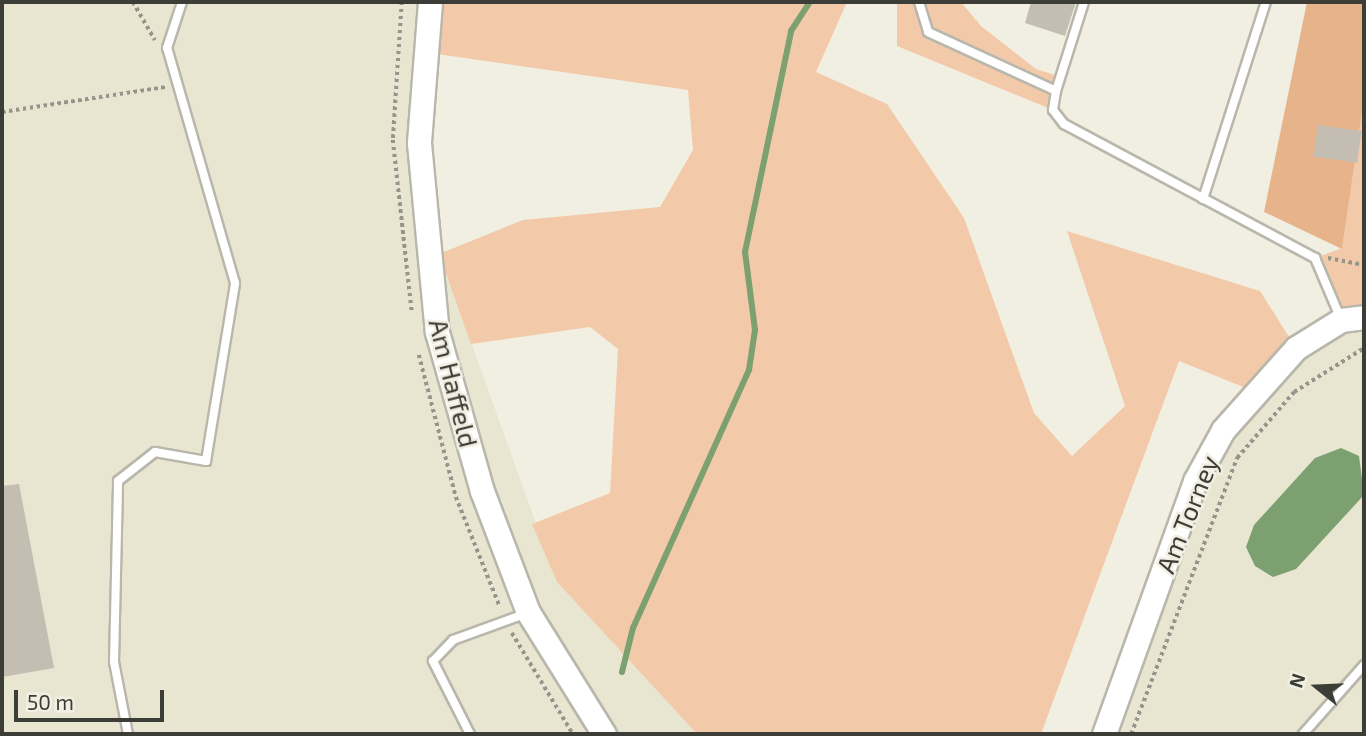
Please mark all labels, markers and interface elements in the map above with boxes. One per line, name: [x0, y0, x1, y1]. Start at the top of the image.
street label: Am Haffeld: [423, 316, 485, 450]
street label: Am Torney: [1149, 450, 1225, 578]
north arrow: [1282, 652, 1352, 722]
text: N: [1283, 670, 1310, 690]
scale bar: [18, 676, 168, 720]
text: 50 m: [27, 689, 74, 714]

